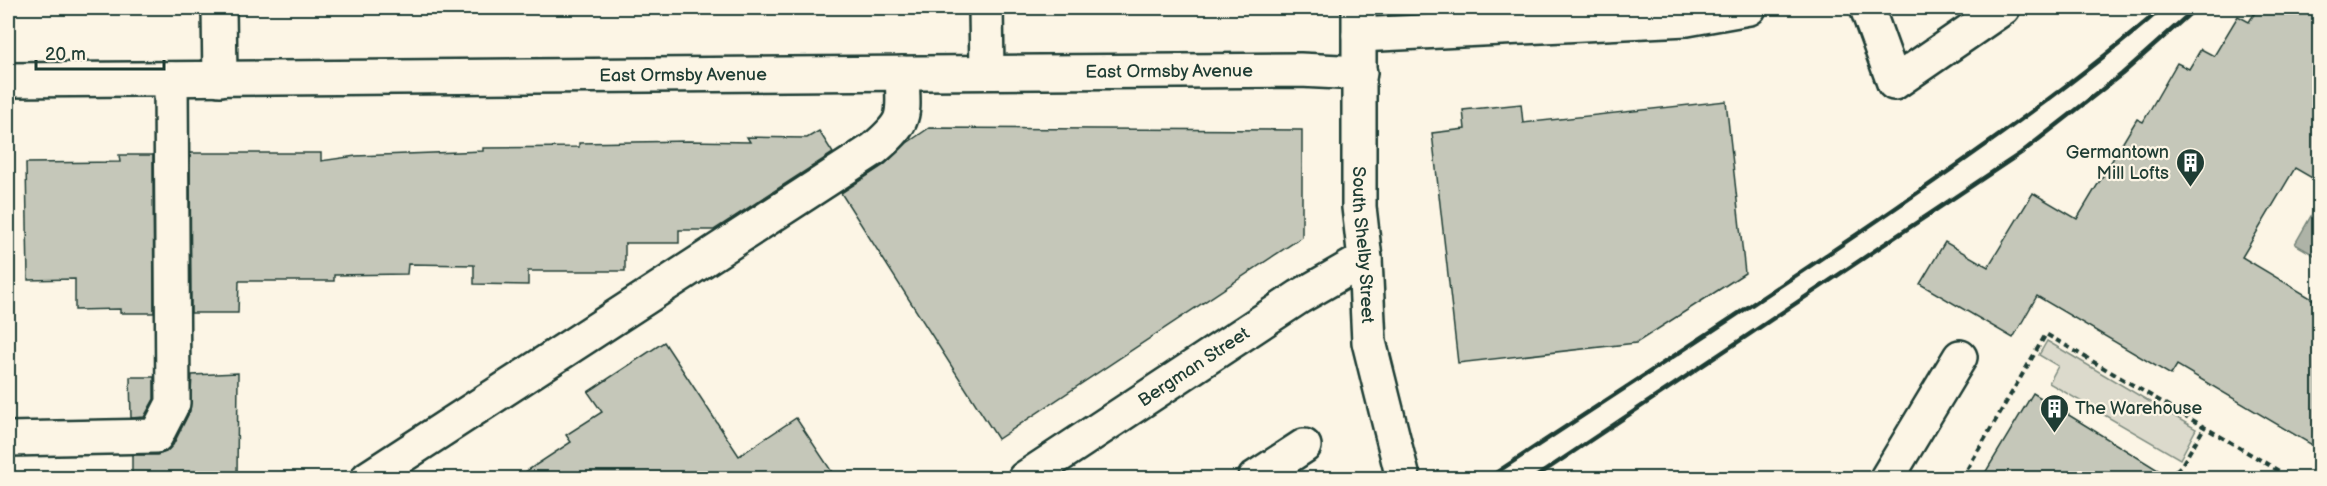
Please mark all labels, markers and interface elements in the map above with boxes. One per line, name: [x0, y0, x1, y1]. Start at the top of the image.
scale bar: [36, 33, 164, 71]
text: 20 m: [45, 44, 86, 65]
street label: East Ormsby Avenue: [1085, 60, 1253, 82]
street label: East Ormsby Avenue: [599, 64, 767, 86]
place label: Germantown Mill Lofts: [2066, 142, 2169, 184]
building icon: Germantown Mill Lofts: [2174, 146, 2206, 188]
street label: South Shelby Street: [1348, 166, 1379, 324]
street label: Bergman Street: [1134, 322, 1253, 411]
building icon: The Warehouse: [2038, 392, 2070, 434]
place label: The Warehouse: [2075, 398, 2202, 419]

